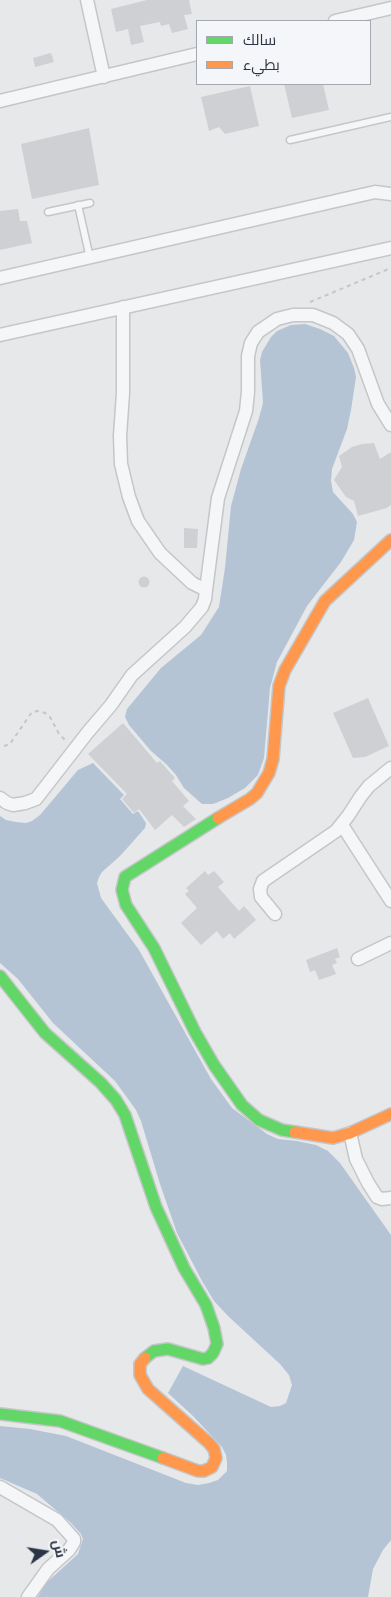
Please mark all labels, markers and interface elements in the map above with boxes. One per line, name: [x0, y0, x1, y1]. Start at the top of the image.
legend: [196, 20, 371, 85]
text: سالك: [243, 30, 276, 49]
text: بطيء: [243, 55, 280, 74]
north arrow: [20, 1527, 70, 1577]
text: ش: [49, 1538, 70, 1559]

